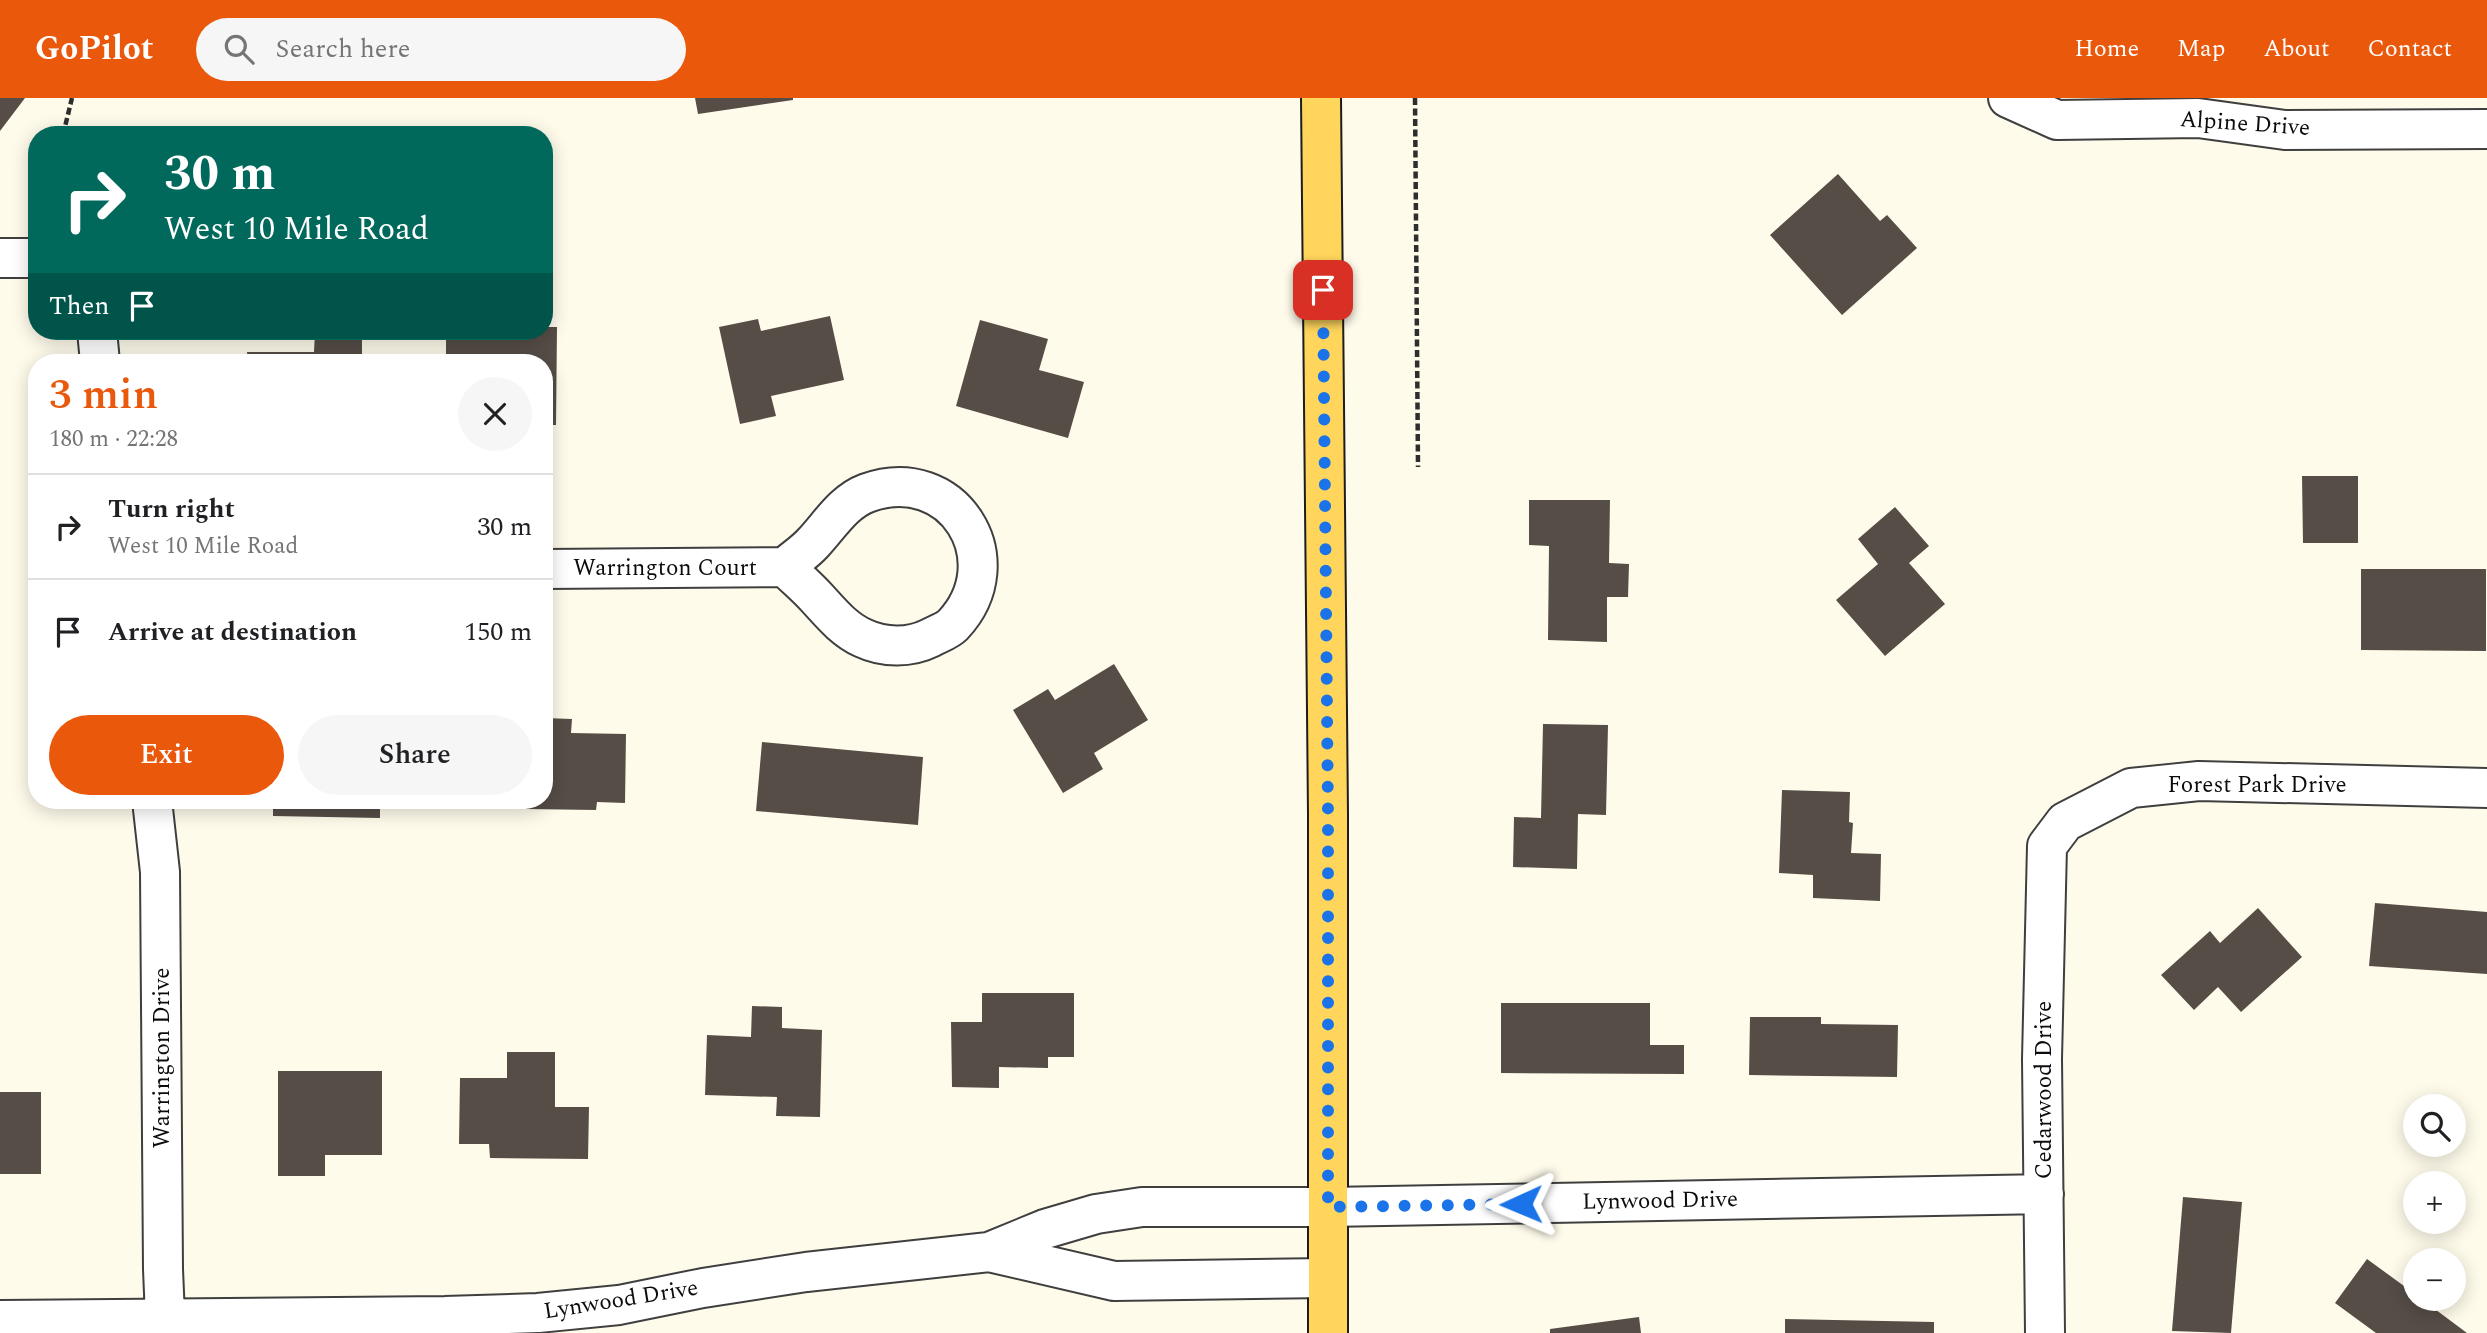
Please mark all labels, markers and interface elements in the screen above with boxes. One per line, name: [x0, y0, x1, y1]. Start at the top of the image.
search box: [196, 18, 686, 81]
text: GoPilot: [35, 24, 154, 74]
text: Search here: [276, 29, 410, 69]
icon: search: [220, 30, 258, 68]
text: Home: [2074, 31, 2139, 67]
text: Map: [2177, 31, 2225, 67]
text: About: [2263, 31, 2329, 67]
text: Contact: [2367, 31, 2452, 67]
street label: Alpine Drive: [2179, 102, 2311, 146]
text: 30 m: [164, 137, 275, 212]
icon: right: [49, 154, 140, 245]
text: West 10 Mile Road: [164, 205, 429, 254]
pin: [1293, 260, 1353, 320]
icon: arrive: [1304, 271, 1342, 309]
text: Then: [49, 286, 109, 326]
icon: arrive: [123, 287, 161, 325]
text: 3 min: [49, 364, 158, 427]
button: close: [458, 377, 532, 451]
text: 180 m · 22:28: [49, 422, 178, 457]
text: Turn right: [108, 489, 235, 529]
text: 30 m: [477, 507, 532, 547]
icon: right: [49, 508, 87, 546]
text: West 10 Mile Road: [108, 529, 298, 564]
street label: Warrington Court: [573, 551, 757, 586]
text: Arrive at destination: [108, 612, 357, 652]
text: 150 m: [464, 612, 532, 652]
icon: arrive: [49, 613, 87, 651]
button: Exit: [49, 715, 284, 795]
button: Share: [298, 715, 532, 795]
street label: Forest Park Drive: [2167, 768, 2347, 803]
street label: Warrington Drive: [145, 968, 180, 1148]
street label: Cedarwood Drive: [2027, 1001, 2062, 1179]
map controls: [2403, 1094, 2466, 1311]
button: search: [2403, 1094, 2466, 1157]
position arrow: [1484, 1167, 1558, 1241]
button: +: [2403, 1171, 2466, 1234]
street label: Lynwood Drive: [1582, 1182, 1738, 1220]
button: −: [2403, 1248, 2466, 1311]
street label: Lynwood Drive: [541, 1271, 701, 1329]

